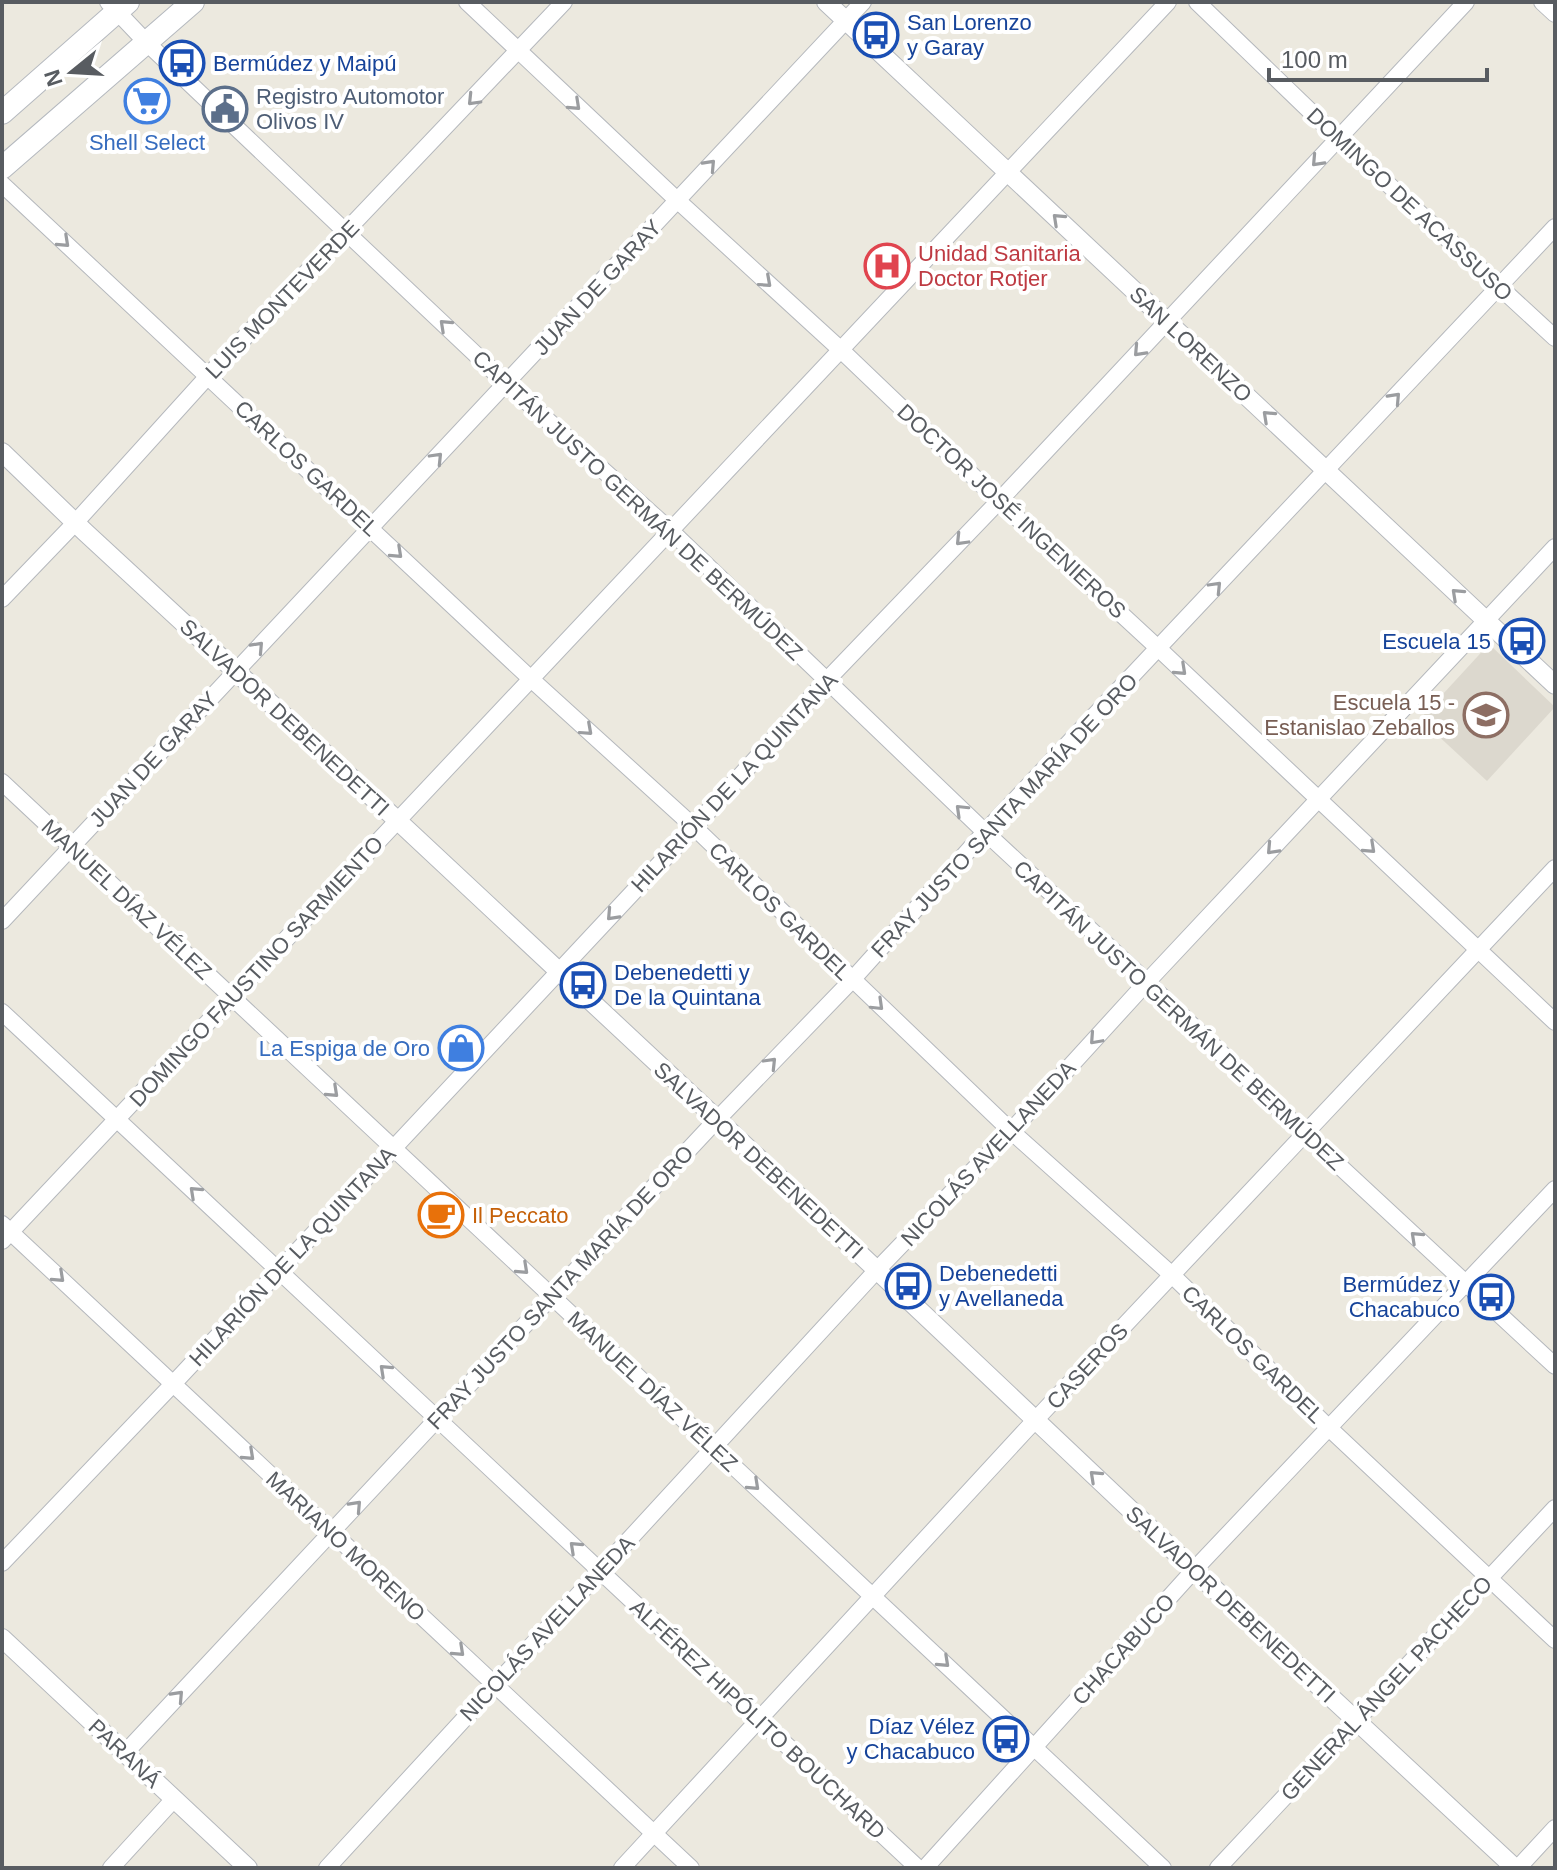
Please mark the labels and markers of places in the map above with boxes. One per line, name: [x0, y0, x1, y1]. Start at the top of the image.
place label: San Lorenzo y Garay: [907, 10, 1032, 60]
bus stop icon: San Lorenzo y Garay: [852, 11, 900, 59]
bus stop icon: Bermúdez y Maipú: [158, 39, 206, 87]
place label: Bermúdez y Maipú: [213, 51, 396, 76]
supermarket icon: Shell Select: [123, 77, 171, 125]
place label: Registro Automotor Olivos IV: [256, 84, 444, 134]
public building icon: Registro Automotor Olivos IV: [201, 85, 249, 133]
place label: Shell Select: [89, 130, 205, 155]
place label: Unidad Sanitaria Doctor Rotjer: [918, 241, 1081, 291]
hospital icon: Unidad Sanitaria Doctor Rotjer: [863, 242, 911, 290]
bus stop icon: Escuela 15: [1498, 617, 1546, 665]
place label: Escuela 15: [1382, 629, 1491, 654]
place label: Escuela 15 - Estanislao Zeballos: [1264, 690, 1455, 740]
school or university icon: Escuela 15 - Estanislao Zeballos: [1462, 691, 1510, 739]
place label: Debenedetti y De la Quintana: [614, 960, 762, 1010]
bus stop icon: Debenedetti y De la Quintana: [559, 961, 607, 1009]
shop icon: La Espiga de Oro: [437, 1024, 485, 1072]
place label: La Espiga de Oro: [259, 1036, 430, 1061]
cafe icon: Il Peccato: [417, 1191, 465, 1239]
place label: Il Peccato: [472, 1203, 569, 1228]
place label: Debenedetti y Avellaneda: [939, 1261, 1064, 1311]
bus stop icon: Debenedetti y Avellaneda: [884, 1262, 932, 1310]
place label: Bermúdez y Chacabuco: [1343, 1272, 1460, 1322]
bus stop icon: Bermúdez y Chacabuco: [1467, 1273, 1515, 1321]
place label: Díaz Vélez y Chacabuco: [847, 1714, 975, 1764]
bus stop icon: Díaz Vélez y Chacabuco: [982, 1715, 1030, 1763]

